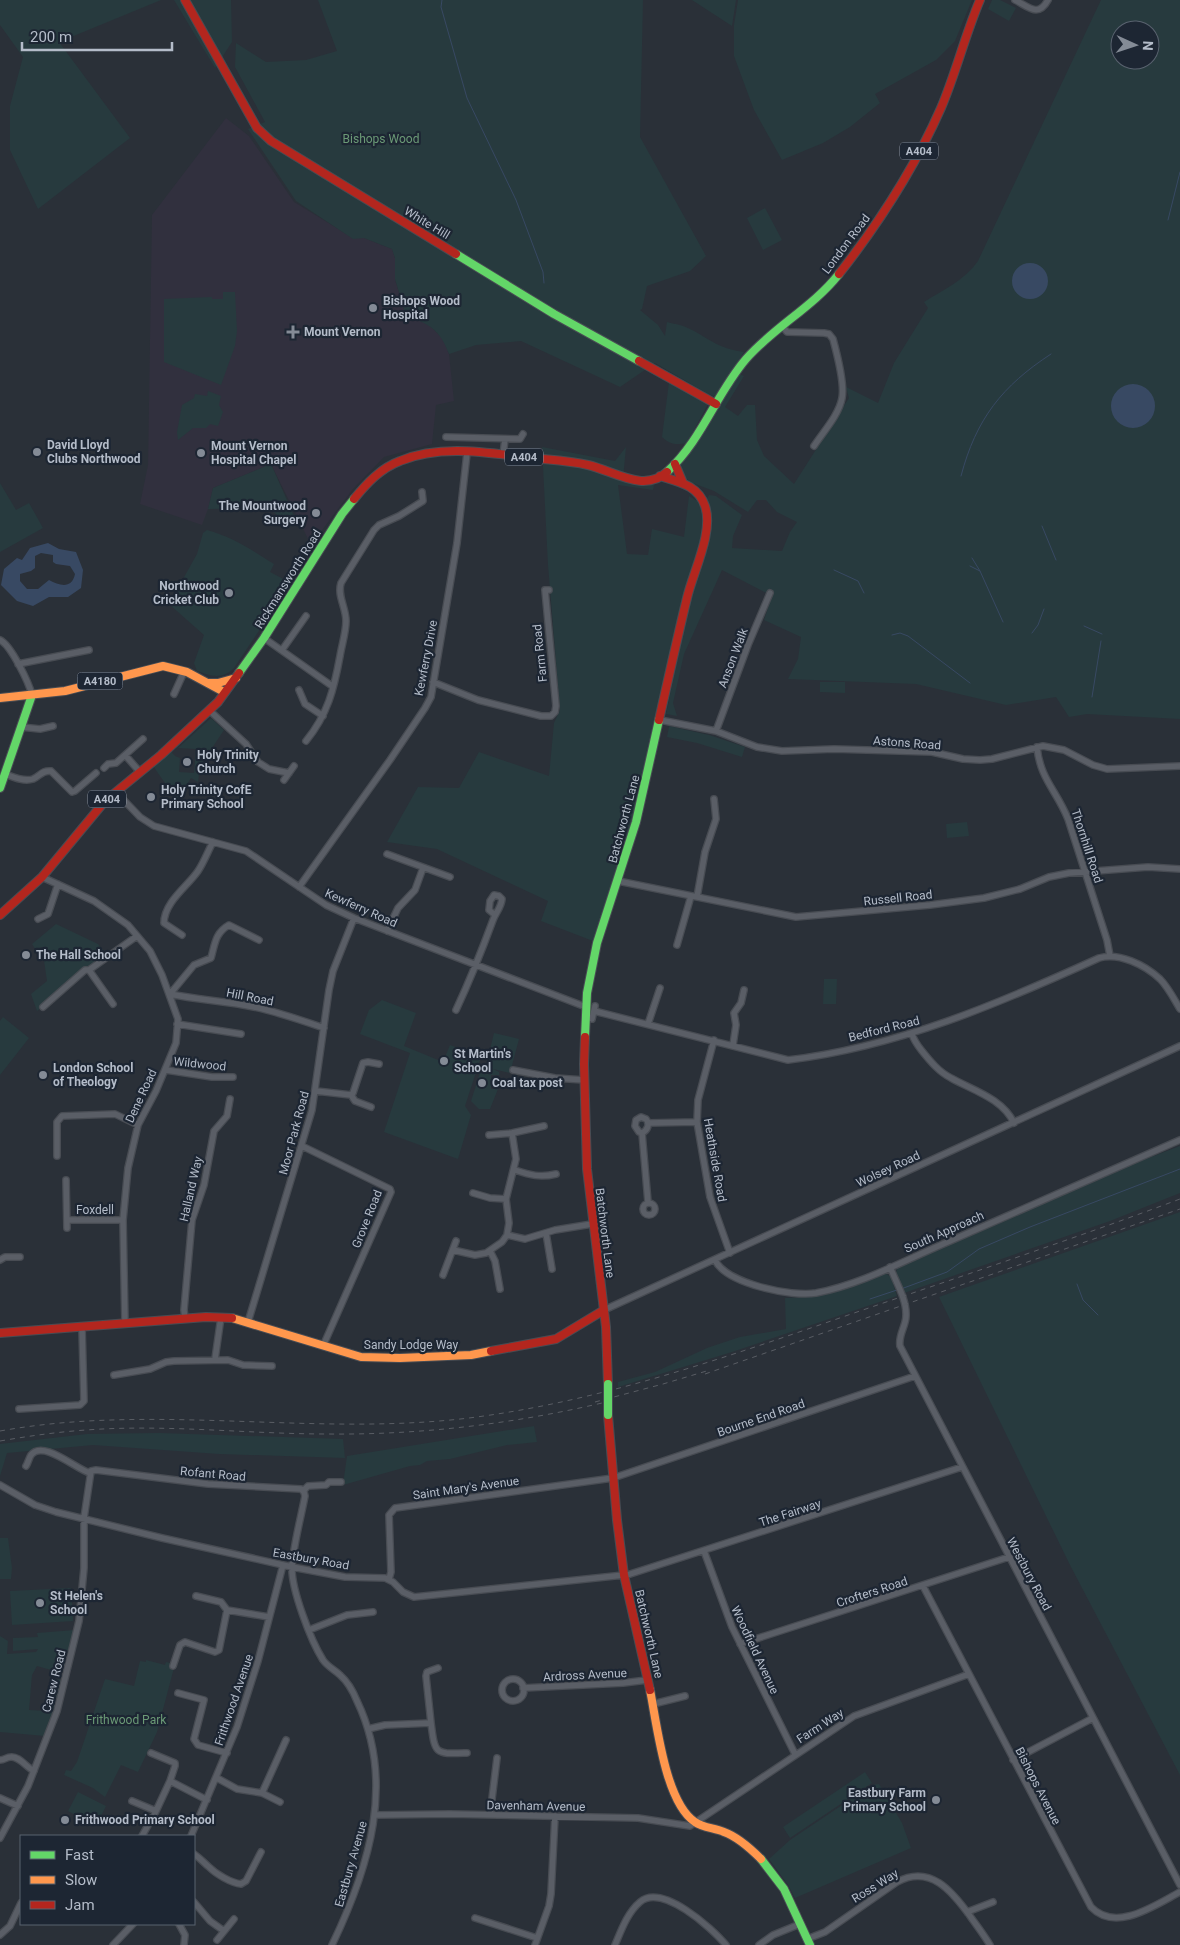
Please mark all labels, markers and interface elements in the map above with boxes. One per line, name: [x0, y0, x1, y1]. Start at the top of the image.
scale bar: [22, 20, 172, 52]
north arrow: [1110, 20, 1160, 70]
text: 200 m: [30, 28, 72, 46]
text: N: [1140, 40, 1156, 51]
park label: Bishops Wood: [343, 132, 419, 146]
road number: A404: [900, 142, 938, 160]
street label: White Hill: [402, 204, 452, 242]
street label: London Road: [819, 212, 873, 276]
place label: Bishops Wood Hospital: [383, 294, 460, 322]
marker: Bishops Wood Hospital: [367, 302, 379, 314]
marker: Mount Vernon: [286, 325, 300, 339]
place label: Mount Vernon: [304, 325, 381, 339]
place label: David Lloyd Clubs Northwood: [47, 438, 141, 466]
place label: Mount Vernon Hospital Chapel: [211, 439, 296, 467]
marker: David Lloyd Clubs Northwood: [31, 446, 43, 458]
marker: Mount Vernon Hospital Chapel: [195, 447, 207, 459]
road number: A404: [505, 448, 543, 466]
place label: The Mountwood Surgery: [218, 499, 307, 527]
marker: The Mountwood Surgery: [310, 507, 322, 519]
street label: Rickmansworth Road: [252, 527, 324, 631]
place label: Northwood Cricket Club: [153, 579, 219, 607]
marker: Northwood Cricket Club: [223, 587, 235, 599]
street label: Kewferry Drive: [412, 619, 440, 697]
street label: Farm Road: [530, 623, 550, 683]
street label: Anson Walk: [715, 625, 751, 690]
road number: A4180: [78, 672, 122, 689]
street label: Astons Road: [873, 734, 941, 752]
place label: Holy Trinity Church: [197, 748, 260, 776]
marker: Holy Trinity Church: [181, 756, 193, 768]
street label: Batchworth Lane: [606, 773, 642, 865]
place label: Holy Trinity CofE Primary School: [161, 783, 252, 811]
road number: A404: [88, 791, 126, 808]
marker: Holy Trinity CofE Primary School: [145, 791, 157, 803]
street label: Thornhill Road: [1068, 807, 1106, 885]
street label: Kewferry Road: [323, 886, 399, 930]
street label: Russell Road: [863, 887, 933, 909]
place label: The Hall School: [36, 948, 121, 962]
marker: The Hall School: [20, 949, 32, 961]
street label: Hill Road: [225, 986, 275, 1008]
street label: Bedford Road: [847, 1013, 921, 1045]
place label: St Martin's School: [454, 1047, 511, 1075]
street label: Wildwood: [173, 1054, 227, 1074]
marker: St Martin's School: [438, 1055, 450, 1067]
place label: London School of Theology: [53, 1061, 133, 1089]
street label: Dene Road: [122, 1067, 160, 1125]
marker: London School of Theology: [37, 1069, 49, 1081]
place label: Coal tax post: [492, 1076, 563, 1090]
marker: Coal tax post: [476, 1077, 488, 1089]
street label: Moor Park Road: [276, 1090, 312, 1176]
street label: Heathside Road: [701, 1117, 729, 1203]
street label: Wolsey Road: [854, 1148, 922, 1190]
street label: Halland Way: [177, 1155, 205, 1223]
street label: Batchworth Lane: [593, 1187, 617, 1279]
street label: Grove Road: [349, 1188, 385, 1250]
street label: Foxdell: [76, 1203, 114, 1217]
street label: South Approach: [902, 1208, 986, 1256]
street label: Sandy Lodge Way: [364, 1338, 459, 1352]
street label: Bourne End Road: [715, 1396, 807, 1440]
street label: Rofant Road: [180, 1464, 246, 1484]
street label: Saint Mary's Avenue: [412, 1474, 520, 1502]
street label: The Fairway: [757, 1496, 823, 1530]
street label: Westbury Road: [1004, 1535, 1054, 1613]
street label: Eastbury Road: [272, 1545, 350, 1573]
street label: Crofters Road: [835, 1574, 909, 1610]
street label: Batchworth Lane: [632, 1588, 666, 1680]
place label: St Helen's School: [50, 1589, 103, 1617]
marker: St Helen's School: [34, 1597, 46, 1609]
street label: Woodfield Avenue: [728, 1604, 782, 1696]
street label: Carew Road: [39, 1648, 69, 1714]
street label: Frithwood Avenue: [212, 1652, 256, 1748]
street label: Ardross Avenue: [543, 1666, 627, 1684]
street label: Farm Way: [794, 1705, 846, 1746]
park label: Frithwood Park: [86, 1713, 167, 1727]
street label: Bishops Avenue: [1012, 1745, 1064, 1827]
place label: Eastbury Farm Primary School: [843, 1786, 926, 1814]
marker: Eastbury Farm Primary School: [930, 1794, 942, 1806]
street label: Davenham Avenue: [486, 1798, 586, 1814]
place label: Frithwood Primary School: [75, 1813, 215, 1827]
marker: Frithwood Primary School: [59, 1814, 71, 1826]
street label: Eastbury Avenue: [332, 1819, 370, 1909]
legend: [20, 1835, 195, 1925]
text: Fast: [65, 1846, 94, 1864]
street label: Ross Way: [849, 1866, 901, 1906]
text: Slow: [65, 1871, 97, 1889]
text: Jam: [65, 1896, 95, 1914]

